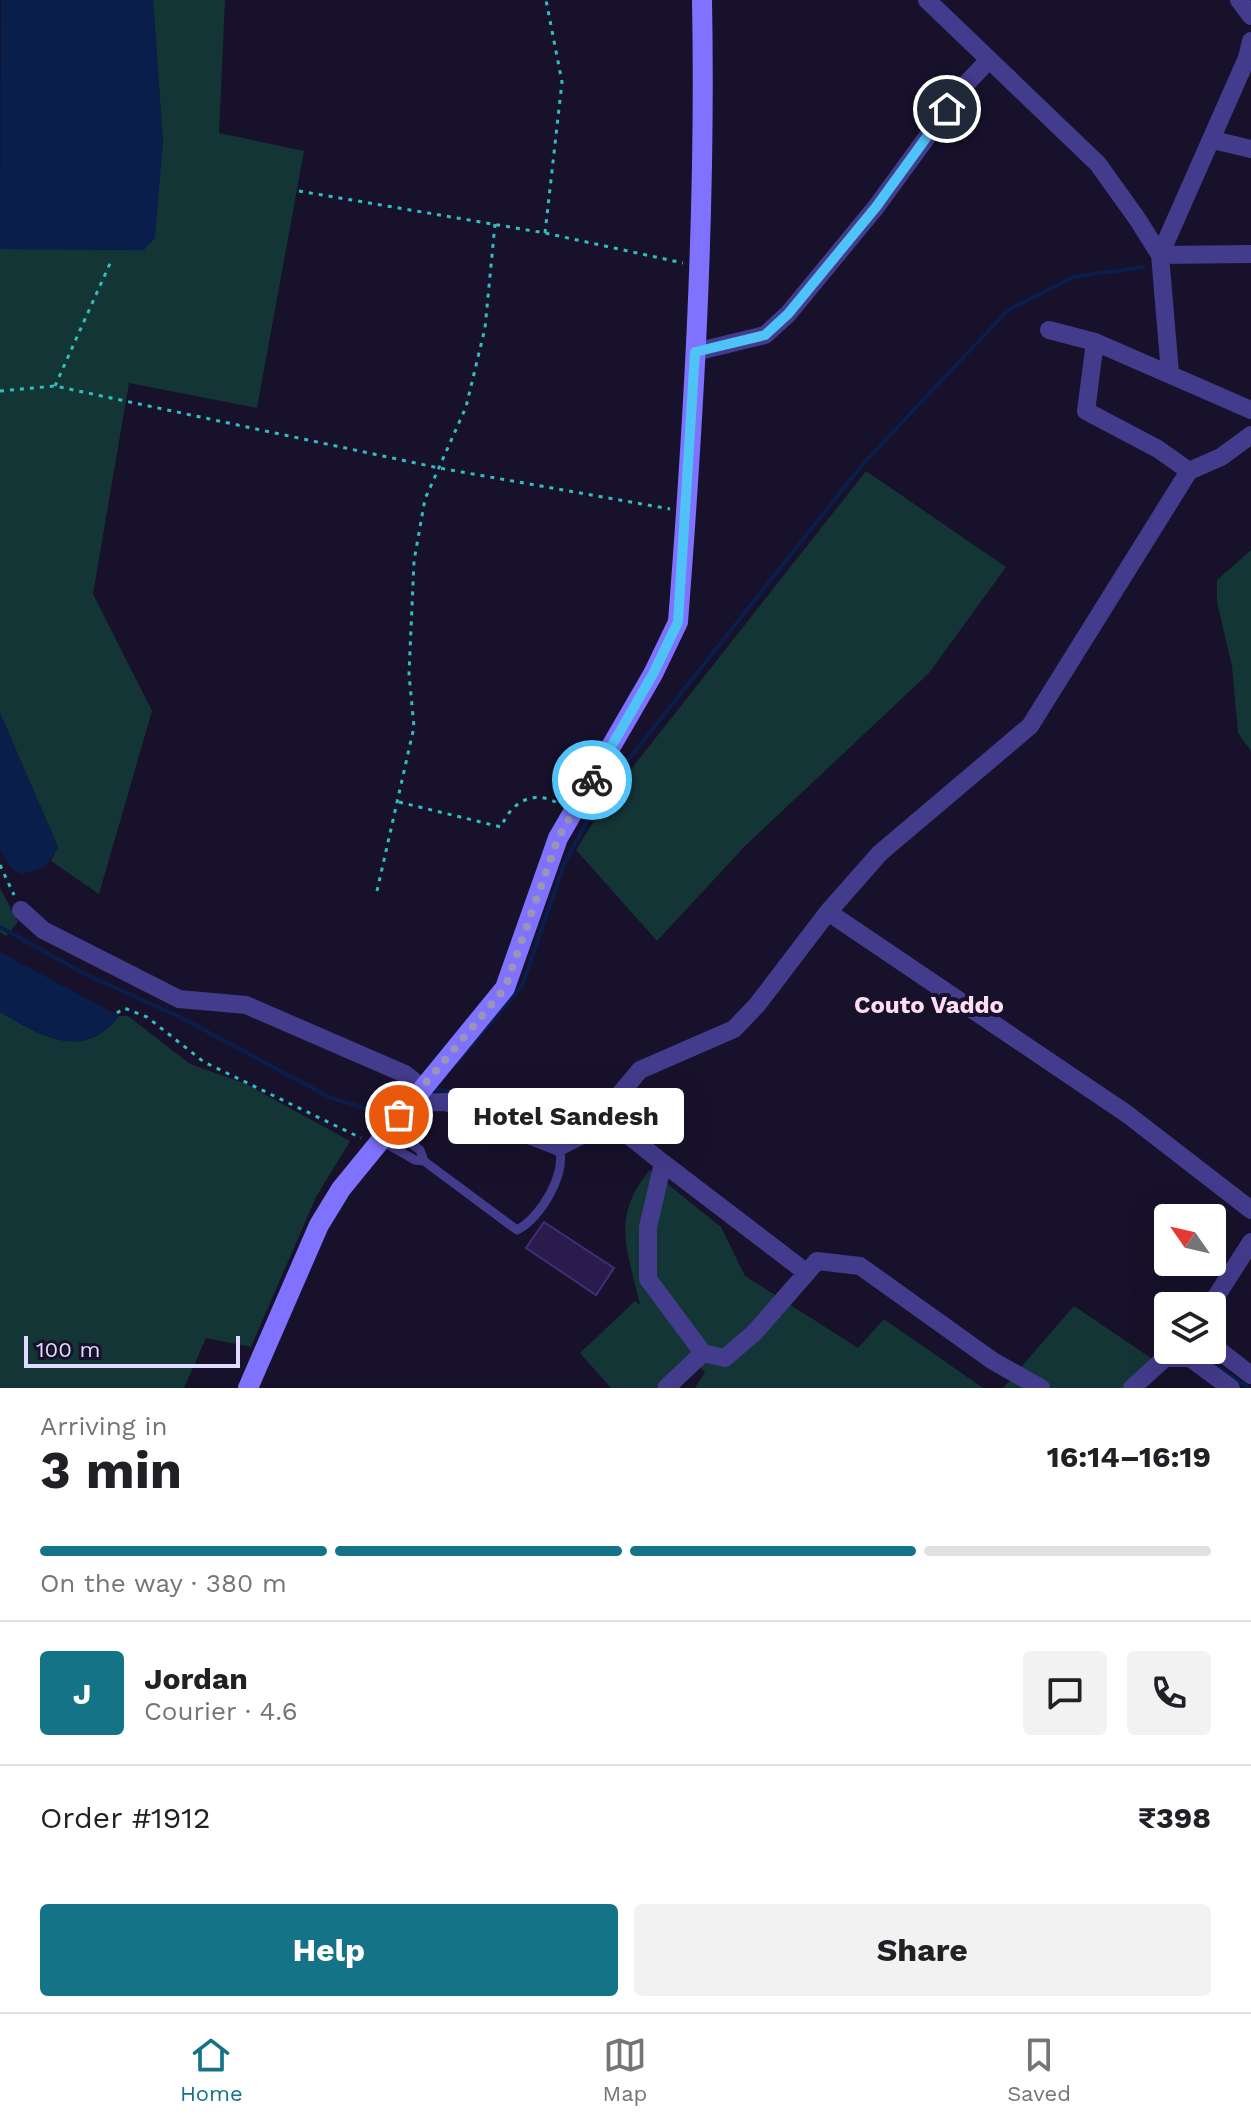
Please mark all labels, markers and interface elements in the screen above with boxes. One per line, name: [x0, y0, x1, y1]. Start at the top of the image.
pin: [913, 75, 981, 143]
icon: home: [925, 87, 969, 131]
courier: [552, 740, 632, 820]
icon: bike: [570, 758, 614, 802]
district label: Couto Vaddo: [854, 991, 1004, 1019]
pin: [365, 1081, 433, 1149]
callout: Hotel Sandesh: [447, 1087, 683, 1143]
icon: bag: [377, 1093, 421, 1137]
text: Hotel Sandesh: [473, 1101, 659, 1131]
north arrow: [1154, 1204, 1226, 1276]
map controls: [1154, 1204, 1226, 1364]
button: layers: [1154, 1292, 1226, 1364]
scale bar: [24, 1332, 240, 1368]
text: 100 m: [36, 1337, 100, 1362]
text: Arriving in: [40, 1411, 168, 1441]
text: 16:14–16:19: [1047, 1439, 1211, 1474]
text: 3 min: [40, 1440, 182, 1501]
text: On the way · 380 m: [40, 1568, 287, 1598]
button: chat: [1023, 1651, 1107, 1735]
button: phone: [1127, 1651, 1211, 1735]
text: Jordan: [144, 1661, 248, 1696]
text: J: [73, 1676, 91, 1711]
text: Courier · 4.6: [144, 1696, 298, 1726]
text: Order #1912: [40, 1800, 211, 1835]
text: ₹398: [1138, 1800, 1211, 1835]
button: Help: [40, 1904, 618, 1996]
button: Share: [634, 1904, 1211, 1996]
tab: Home: [180, 2033, 243, 2106]
tab: Map: [603, 2033, 647, 2106]
tab: Saved: [1007, 2033, 1071, 2106]

